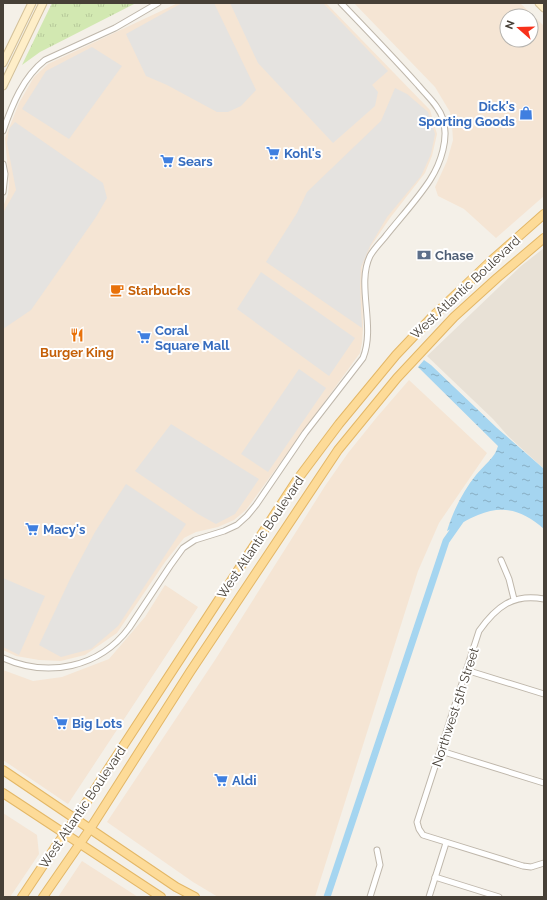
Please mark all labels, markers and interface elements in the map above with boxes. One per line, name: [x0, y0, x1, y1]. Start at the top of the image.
north arrow: [499, 8, 539, 48]
text: N: [503, 19, 518, 31]
place label: Dick's Sporting Goods: [418, 99, 516, 129]
shop icon: Dick's Sporting Goods: [518, 105, 534, 121]
supermarket icon: Kohl's: [265, 145, 281, 161]
place label: Kohl's: [284, 146, 322, 161]
supermarket icon: Sears: [159, 153, 175, 169]
place label: Sears: [178, 154, 213, 169]
street label: West Atlantic Boulevard: [408, 233, 523, 342]
bank icon: Chase: [416, 247, 432, 263]
place label: Chase: [435, 248, 474, 263]
cafe icon: Starbucks: [109, 282, 125, 298]
place label: Starbucks: [128, 283, 191, 298]
place label: Coral Square Mall: [155, 323, 230, 353]
restaurant icon: Burger King: [69, 327, 85, 343]
supermarket icon: Coral Square Mall: [136, 329, 152, 345]
place label: Burger King: [40, 345, 114, 360]
street label: West Atlantic Boulevard: [214, 473, 307, 601]
supermarket icon: Macy's: [24, 521, 40, 537]
place label: Macy's: [43, 522, 86, 537]
street label: Northwest 5th Street: [429, 645, 482, 769]
supermarket icon: Big Lots: [53, 715, 69, 731]
place label: Big Lots: [72, 716, 123, 731]
street label: West Atlantic Boulevard: [36, 743, 129, 871]
supermarket icon: Aldi: [213, 772, 229, 788]
place label: Aldi: [232, 773, 257, 788]

